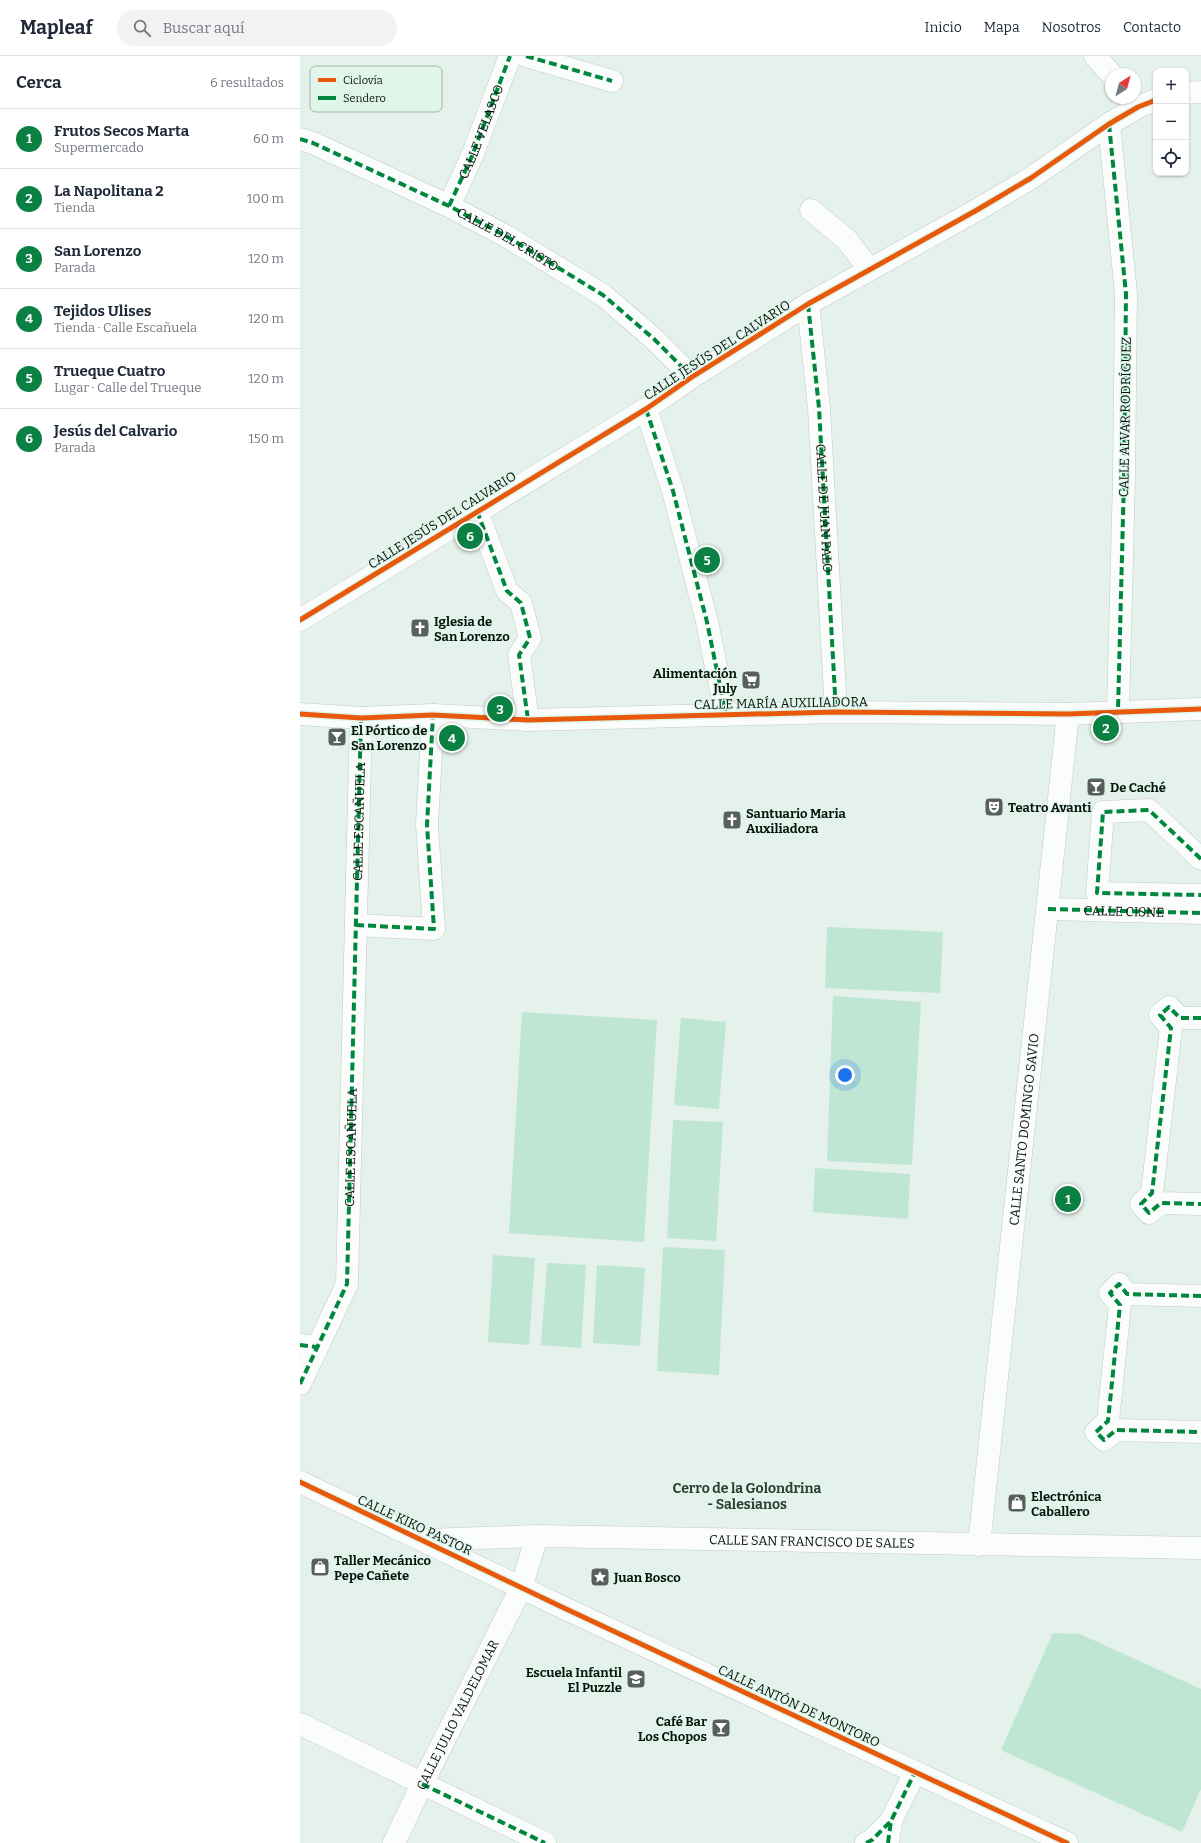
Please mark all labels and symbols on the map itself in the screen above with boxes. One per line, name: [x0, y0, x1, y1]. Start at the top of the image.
legend: [310, 66, 442, 112]
north arrow: [1105, 68, 1141, 104]
text: Ciclovía: [343, 74, 383, 87]
street label: CALLE VELASCO: [455, 82, 506, 181]
text: Sendero: [343, 92, 386, 105]
street label: CALLE DEL CRISTO: [454, 204, 562, 274]
street label: CALLE JESÚS DEL CALVARIO: [641, 297, 793, 403]
street label: CALLE ALVAR RODRÍGUEZ: [1116, 337, 1134, 497]
street label: CALLE DE JUAN PALO: [814, 443, 836, 573]
street label: CALLE JESÚS DEL CALVARIO: [365, 468, 519, 572]
pin: 6: [457, 521, 483, 551]
pin: 5: [694, 545, 720, 575]
place label: Iglesia de San Lorenzo: [434, 614, 510, 644]
church icon: Iglesia de San Lorenzo: [409, 617, 431, 639]
place label: Alimentación July: [653, 666, 738, 696]
supermarket icon: Alimentación July: [740, 669, 762, 691]
pin: 3: [487, 694, 513, 724]
street label: CALLE MARÍA AUXILIADORA: [694, 694, 869, 712]
pin: 2: [1093, 713, 1119, 743]
place label: El Pórtico de San Lorenzo: [351, 723, 427, 753]
pin: 4: [439, 723, 465, 753]
bar icon: El Pórtico de San Lorenzo: [326, 726, 348, 748]
street label: CALLE ESCAÑUELA: [349, 761, 367, 881]
bar icon: De Caché: [1085, 776, 1107, 798]
place label: De Caché: [1110, 780, 1166, 795]
theatre icon: Teatro Avanti: [983, 796, 1005, 818]
place label: Teatro Avanti: [1008, 800, 1091, 815]
place label: Santuario Maria Auxiliadora: [746, 806, 846, 836]
church icon: Santuario Maria Auxiliadora: [721, 809, 743, 831]
street label: CALLE CISNE: [1083, 902, 1164, 920]
street label: CALLE SANTO DOMINGO SAVIO: [1006, 1032, 1041, 1226]
your location: [835, 1065, 855, 1085]
street label: CALLE ESCAÑUELA: [341, 1087, 359, 1207]
pin: 1: [1055, 1184, 1081, 1214]
district label: Cerro de la Golondrina - Salesianos: [673, 1480, 822, 1513]
place label: Electrónica Caballero: [1031, 1489, 1102, 1519]
street label: CALLE KIKO PASTOR: [355, 1492, 475, 1558]
shop icon: Electrónica Caballero: [1006, 1492, 1028, 1514]
street label: CALLE SAN FRANCISCO DE SALES: [709, 1532, 915, 1550]
place label: Taller Mecánico Pepe Cañete: [334, 1553, 432, 1583]
shop icon: Taller Mecánico Pepe Cañete: [309, 1556, 331, 1578]
place icon: Juan Bosco: [589, 1566, 611, 1588]
place label: Juan Bosco: [613, 1570, 681, 1585]
street label: CALLE JULIO VALDELOMAR: [413, 1637, 501, 1792]
street label: CALLE ANTÓN DE MONTORO: [716, 1662, 882, 1750]
place label: Escuela Infantil El Puzzle: [526, 1665, 622, 1695]
school or university icon: Escuela Infantil El Puzzle: [625, 1668, 647, 1690]
place label: Café Bar Los Chopos: [638, 1714, 707, 1744]
bar icon: Café Bar Los Chopos: [710, 1717, 732, 1739]

